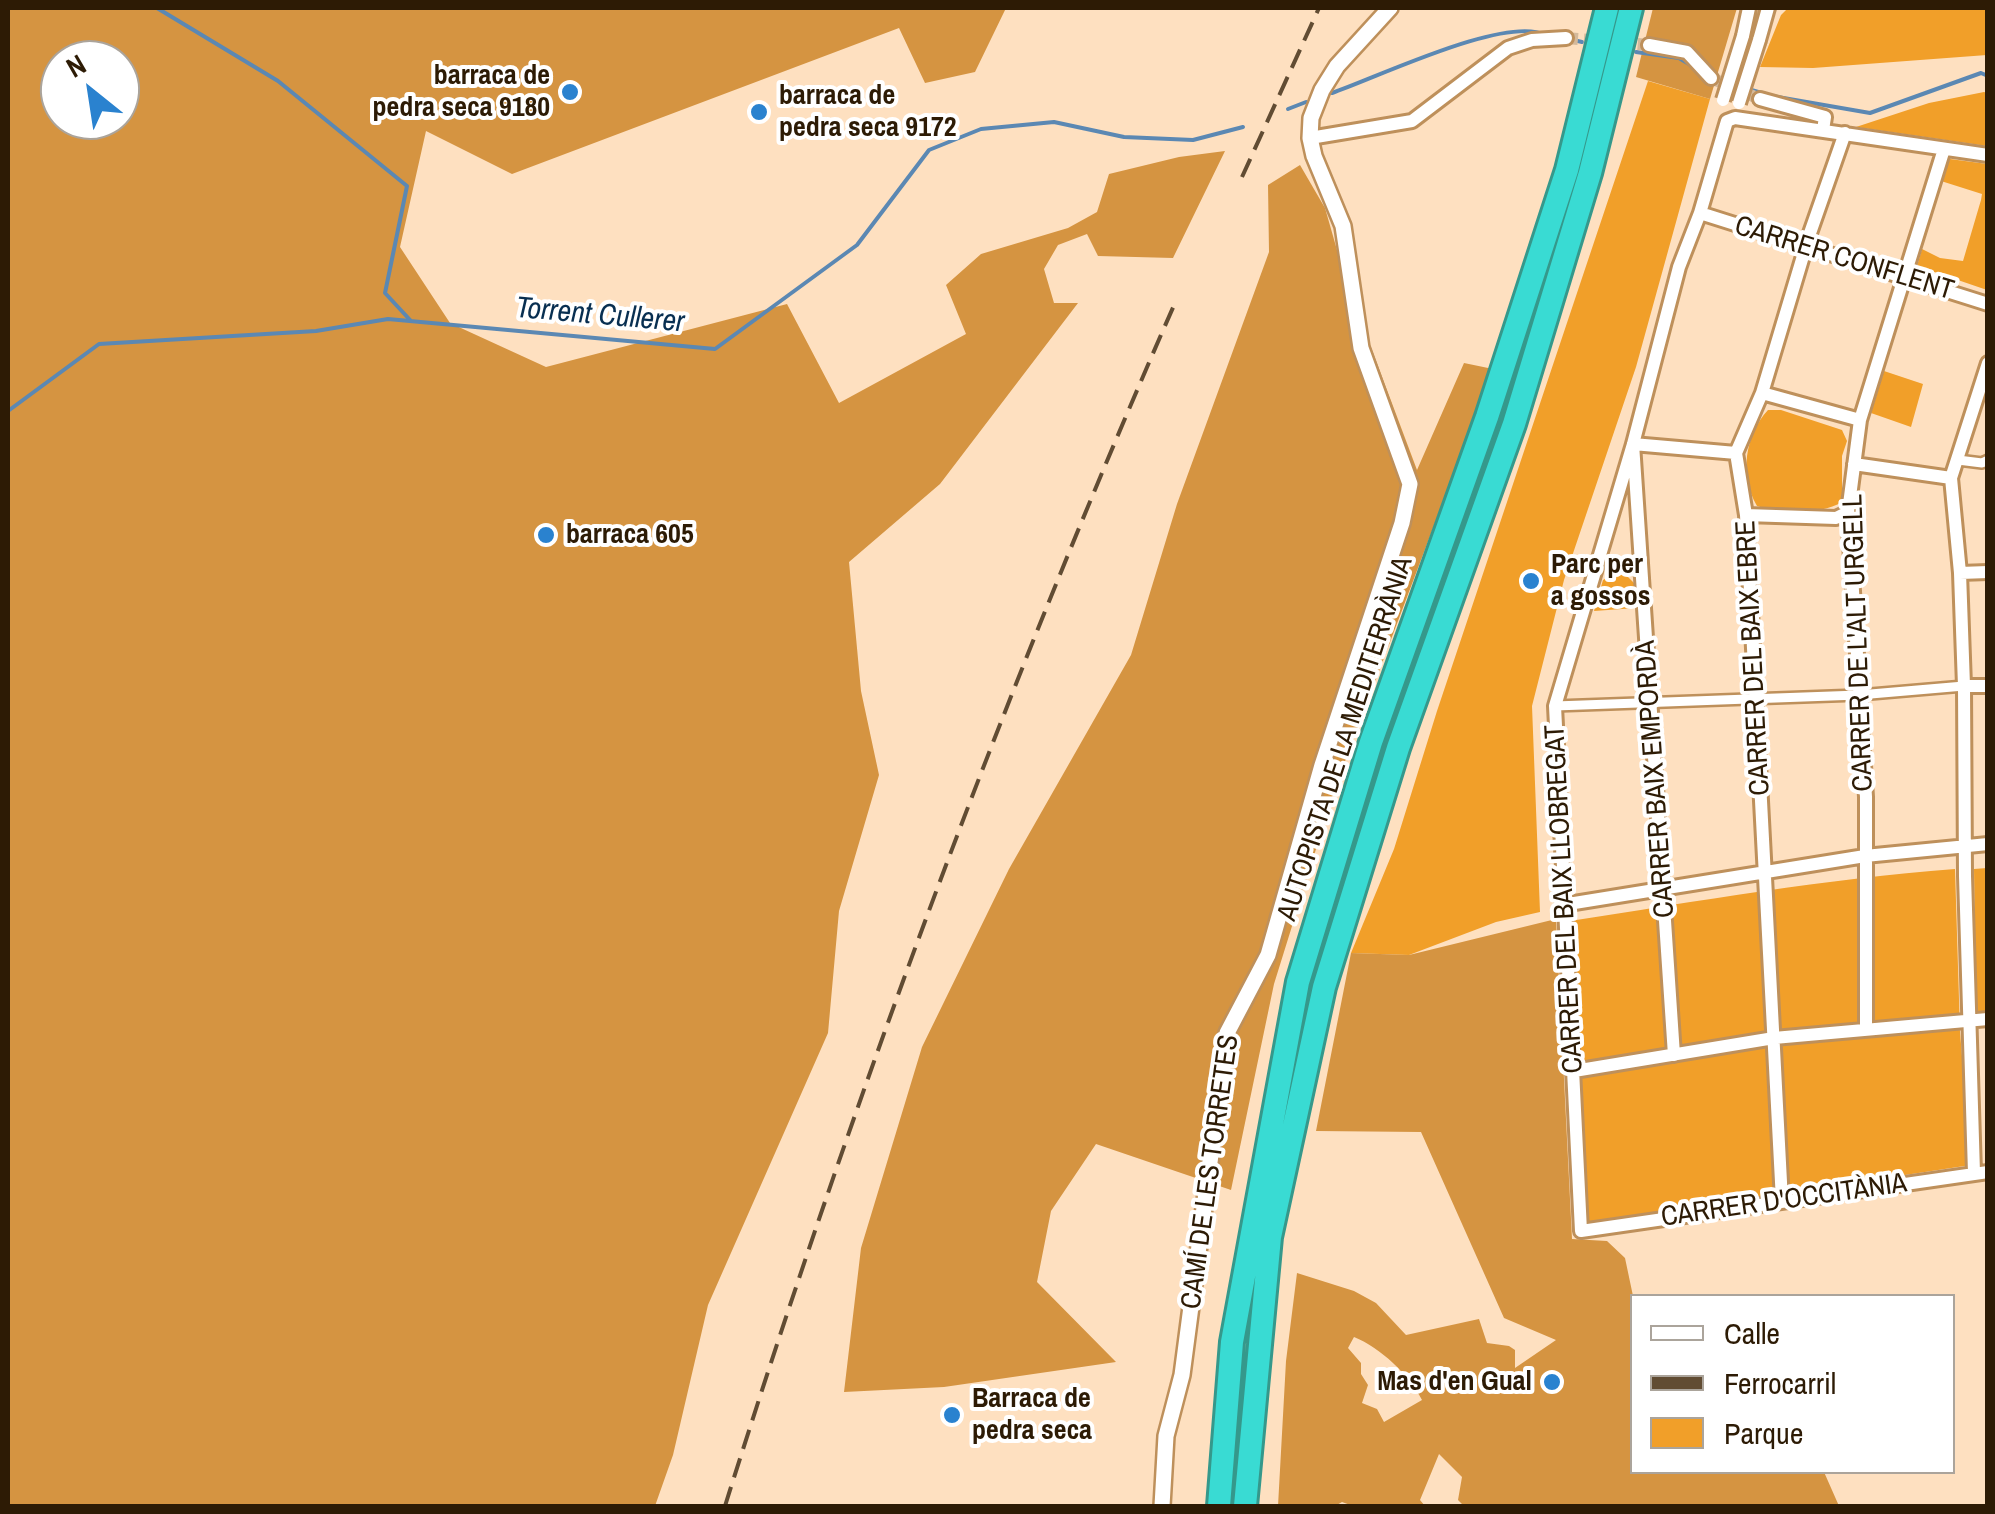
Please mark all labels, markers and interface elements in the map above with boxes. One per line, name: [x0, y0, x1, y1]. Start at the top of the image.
north arrow: [40, 40, 140, 140]
text: N: [59, 45, 93, 86]
place label: barraca de pedra seca 9180: [373, 59, 550, 125]
place label: barraca de pedra seca 9172: [779, 79, 956, 145]
marker: barraca de pedra seca 9180: [559, 81, 581, 103]
marker: barraca de pedra seca 9172: [748, 101, 770, 123]
street label: CARRER CONFLENT: [1731, 210, 1957, 308]
water label: Torrent Cullerer: [514, 291, 686, 341]
street label: CARRER DE L'ALT URGELL: [1837, 494, 1881, 792]
place label: barraca 605: [566, 518, 694, 552]
street label: CARRER DEL BAIX EBRE: [1730, 520, 1778, 796]
marker: barraca 605: [535, 524, 557, 546]
place label: Parc per a gossos: [1551, 548, 1651, 614]
street label: AUTOPISTA DE LA MEDITERRÀNIA: [1271, 553, 1421, 925]
marker: Parc per a gossos: [1520, 570, 1542, 592]
street label: CARRER BAIX EMPORDÀ: [1630, 639, 1682, 919]
street label: CARRER DEL BAIX LLOBREGAT: [1539, 724, 1591, 1074]
street label: CAMÍ DE LES TORRETES: [1175, 1033, 1247, 1311]
street label: CARRER D'OCCITÀNIA: [1659, 1167, 1909, 1235]
legend: [1630, 1294, 1955, 1474]
text: Calle: [1724, 1313, 1780, 1353]
text: Ferrocarril: [1724, 1363, 1836, 1403]
place label: Mas d'en Gual: [1377, 1365, 1532, 1399]
marker: Mas d'en Gual: [1541, 1371, 1563, 1393]
place label: Barraca de pedra seca: [972, 1382, 1092, 1448]
marker: Barraca de pedra seca: [941, 1404, 963, 1426]
text: Parque: [1724, 1413, 1803, 1453]

